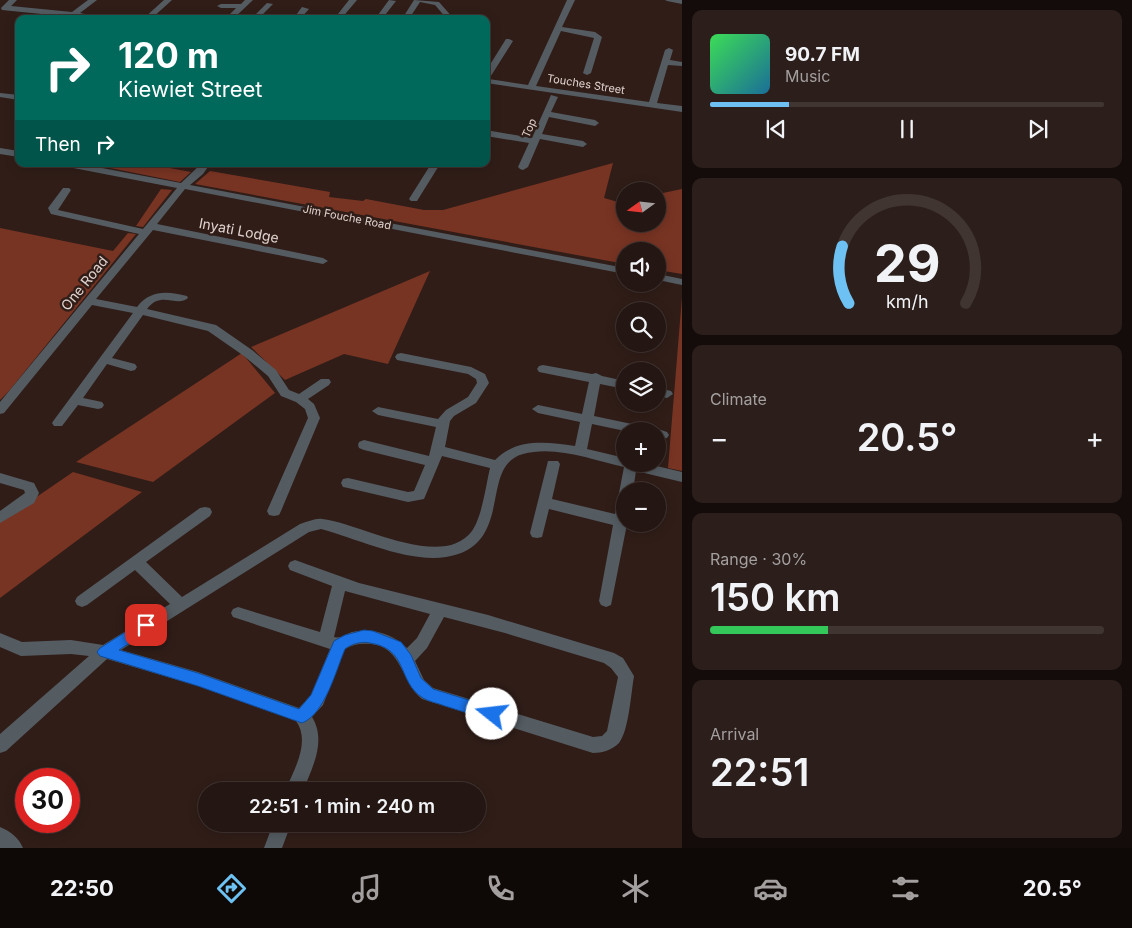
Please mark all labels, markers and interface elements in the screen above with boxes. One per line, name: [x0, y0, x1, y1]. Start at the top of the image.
text: 120 m: [118, 34, 219, 76]
icon: right: [35, 35, 100, 100]
text: 90.7 FM: [785, 43, 860, 66]
text: Music: [785, 66, 830, 86]
street label: Touches Street: [546, 71, 626, 97]
text: Kiewiet Street: [118, 76, 263, 102]
icon: previous: [762, 115, 790, 143]
icon: pause: [893, 115, 921, 143]
icon: next: [1024, 115, 1052, 143]
street label: Top: [519, 116, 539, 140]
icon: right: [91, 130, 119, 158]
text: Then: [35, 133, 81, 156]
north arrow: [616, 182, 666, 232]
map controls: [616, 182, 666, 532]
street label: Jim Fouche Road: [302, 202, 392, 232]
street label: Inyati Lodge: [198, 214, 280, 246]
text: 29: [874, 232, 940, 295]
button: sound: [616, 242, 666, 292]
street label: One Road: [57, 252, 111, 314]
text: km/h: [886, 291, 928, 312]
button: search: [616, 302, 666, 352]
button: layers: [616, 362, 666, 412]
text: Climate: [710, 389, 767, 409]
text: 20.5°: [857, 414, 957, 460]
text: −: [710, 421, 729, 455]
text: +: [1085, 421, 1104, 455]
button: +: [616, 422, 666, 472]
button: −: [616, 482, 666, 532]
text: Range · 30%: [710, 549, 807, 569]
text: 150 km: [710, 574, 840, 620]
pin: [125, 604, 167, 646]
icon: arrive: [132, 611, 160, 639]
position arrow: [465, 687, 517, 739]
text: Arrival: [710, 724, 759, 744]
text: 22:51: [710, 749, 809, 795]
speed limit sign: 30: [15, 768, 80, 833]
text: 22:51 · 1 min · 240 m: [249, 795, 435, 818]
icon: directions: [214, 871, 249, 906]
icon: music: [349, 871, 384, 906]
icon: phone: [483, 871, 518, 906]
icon: climate: [618, 871, 653, 906]
icon: car: [753, 871, 788, 906]
icon: filters: [888, 871, 923, 906]
text: 22:50: [50, 875, 114, 901]
text: 20.5°: [1023, 875, 1082, 901]

